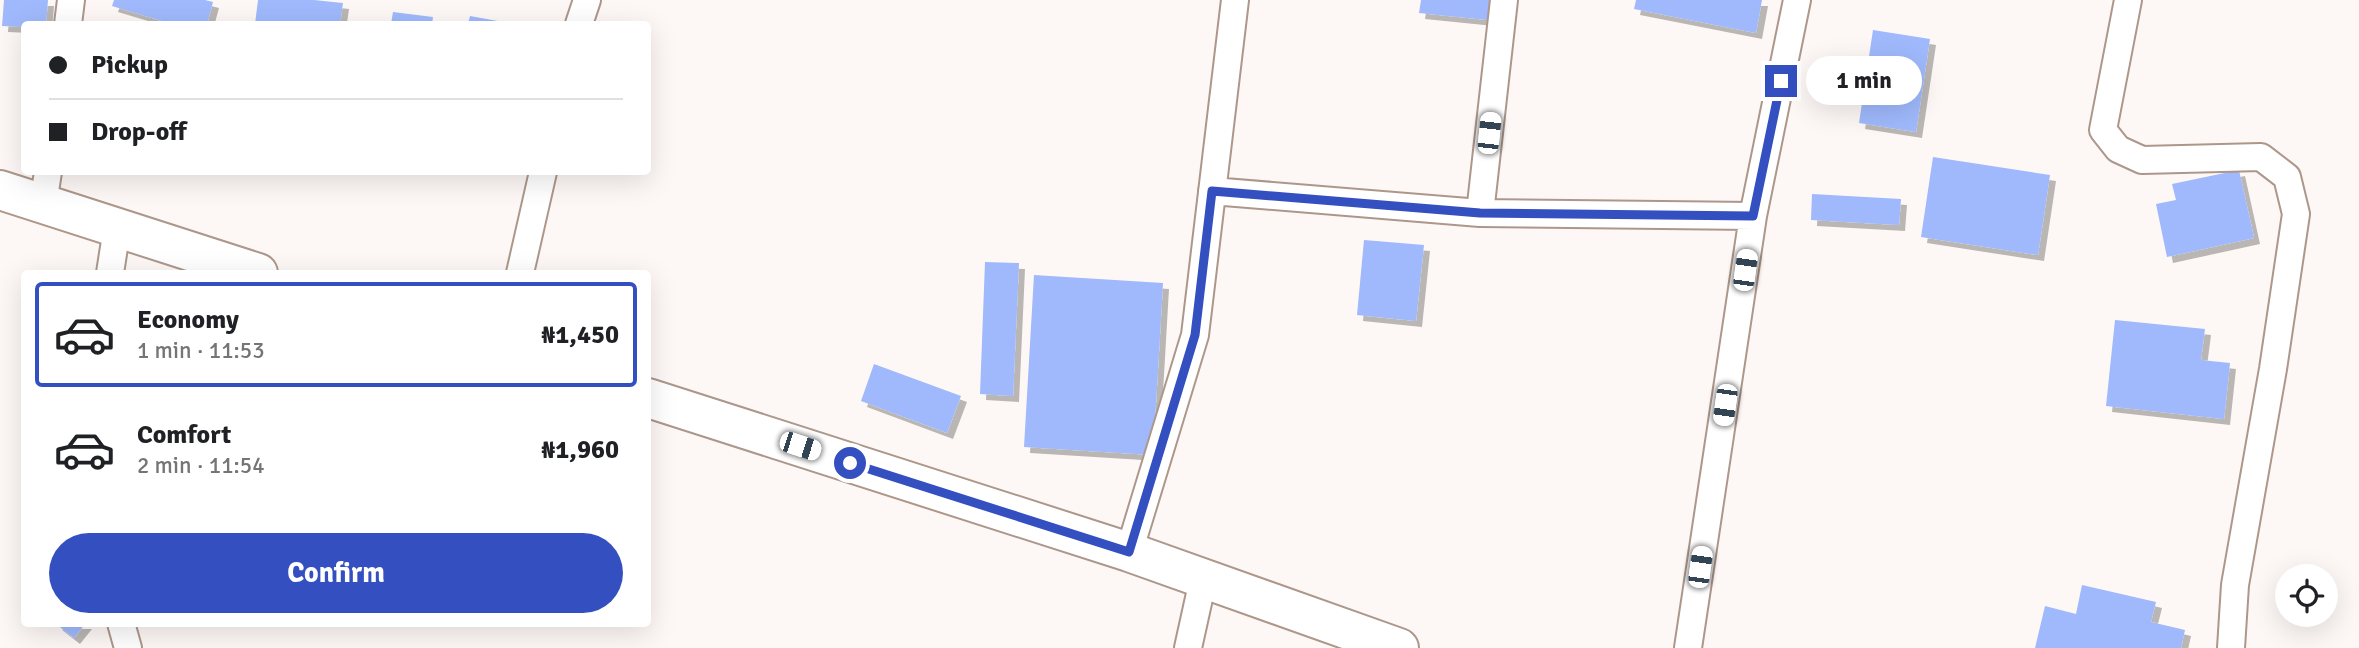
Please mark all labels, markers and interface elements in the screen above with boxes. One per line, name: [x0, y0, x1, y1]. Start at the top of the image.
text: Pickup: [91, 49, 168, 81]
callout: 1 min: [1806, 56, 1921, 106]
route end: [1765, 65, 1797, 97]
text: 1 min: [1836, 66, 1892, 95]
car: [1477, 111, 1502, 155]
text: Drop-off: [91, 116, 187, 148]
car: [1732, 248, 1759, 292]
icon: car: [53, 303, 116, 366]
text: Economy: [137, 304, 239, 336]
text: ₦1,450: [541, 319, 619, 351]
text: 1 min · 11:53: [137, 336, 265, 365]
car: [1712, 383, 1739, 427]
icon: car: [53, 418, 116, 481]
text: Comfort: [137, 419, 231, 451]
car: [777, 430, 824, 462]
text: ₦1,960: [541, 434, 619, 466]
route start: [834, 447, 866, 479]
text: 2 min · 11:54: [137, 451, 265, 480]
button: Confirm: [49, 533, 623, 613]
car: [1687, 545, 1714, 589]
map controls: [2275, 564, 2338, 627]
button: locate: [2275, 564, 2338, 627]

